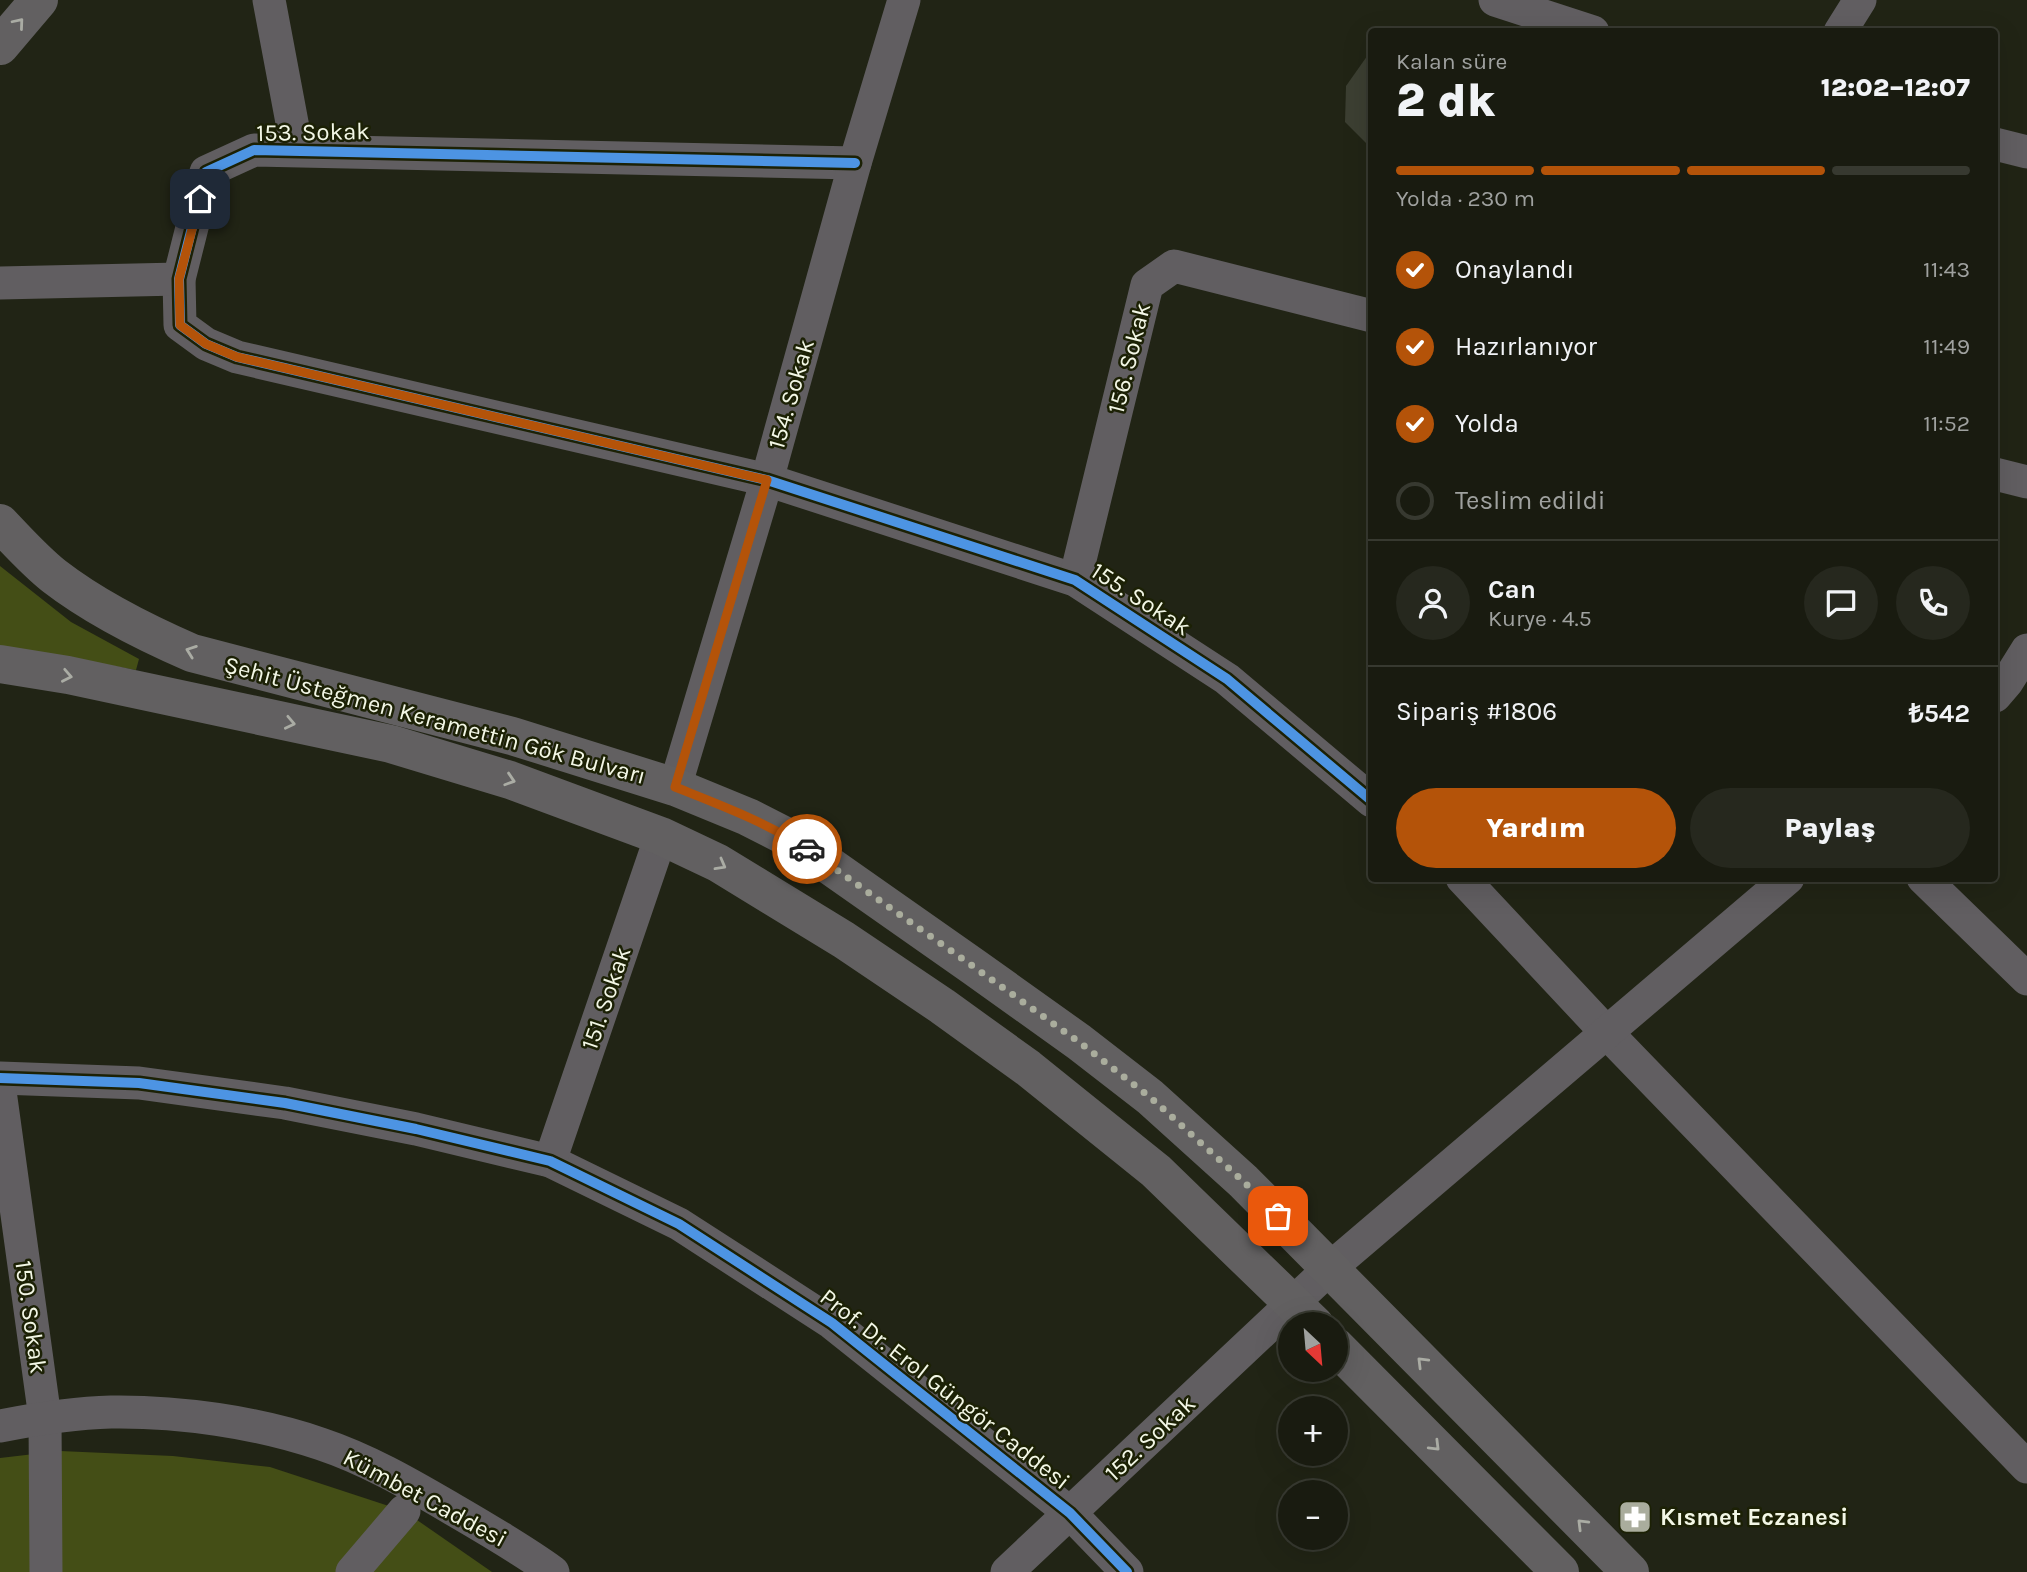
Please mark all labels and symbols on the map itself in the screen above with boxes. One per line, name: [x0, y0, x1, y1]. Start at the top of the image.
one-way arrow: [11, 18, 23, 31]
street label: 153. Sokak: [256, 117, 370, 147]
pin: [170, 169, 230, 229]
street label: 156. Sokak: [1102, 300, 1156, 416]
street label: 154. Sokak: [762, 336, 820, 452]
street label: 155. Sokak: [1086, 557, 1196, 641]
one-way arrow: [185, 645, 197, 659]
street label: Şehit Üsteğmen Keramettin Gök Bulvarı: [221, 650, 649, 790]
one-way arrow: [61, 667, 73, 682]
one-way arrow: [284, 714, 296, 729]
one-way arrow: [503, 772, 515, 786]
courier: [772, 814, 842, 884]
one-way arrow: [713, 857, 726, 870]
street label: 151. Sokak: [575, 943, 637, 1053]
pin: [1248, 1186, 1308, 1246]
street label: 150. Sokak: [9, 1259, 53, 1375]
street label: Prof. Dr. Erol Güngör Caddesi: [814, 1283, 1076, 1495]
north arrow: [1278, 1312, 1348, 1382]
one-way arrow: [1417, 1357, 1430, 1370]
street label: 152. Sokak: [1099, 1389, 1201, 1487]
one-way arrow: [1427, 1438, 1440, 1451]
street label: Kümbet Caddesi: [338, 1443, 512, 1553]
pharmacy icon: Kısmet Eczanesi: [1616, 1498, 1654, 1536]
place label: Kısmet Eczanesi: [1660, 1503, 1848, 1531]
one-way arrow: [1577, 1519, 1590, 1532]

